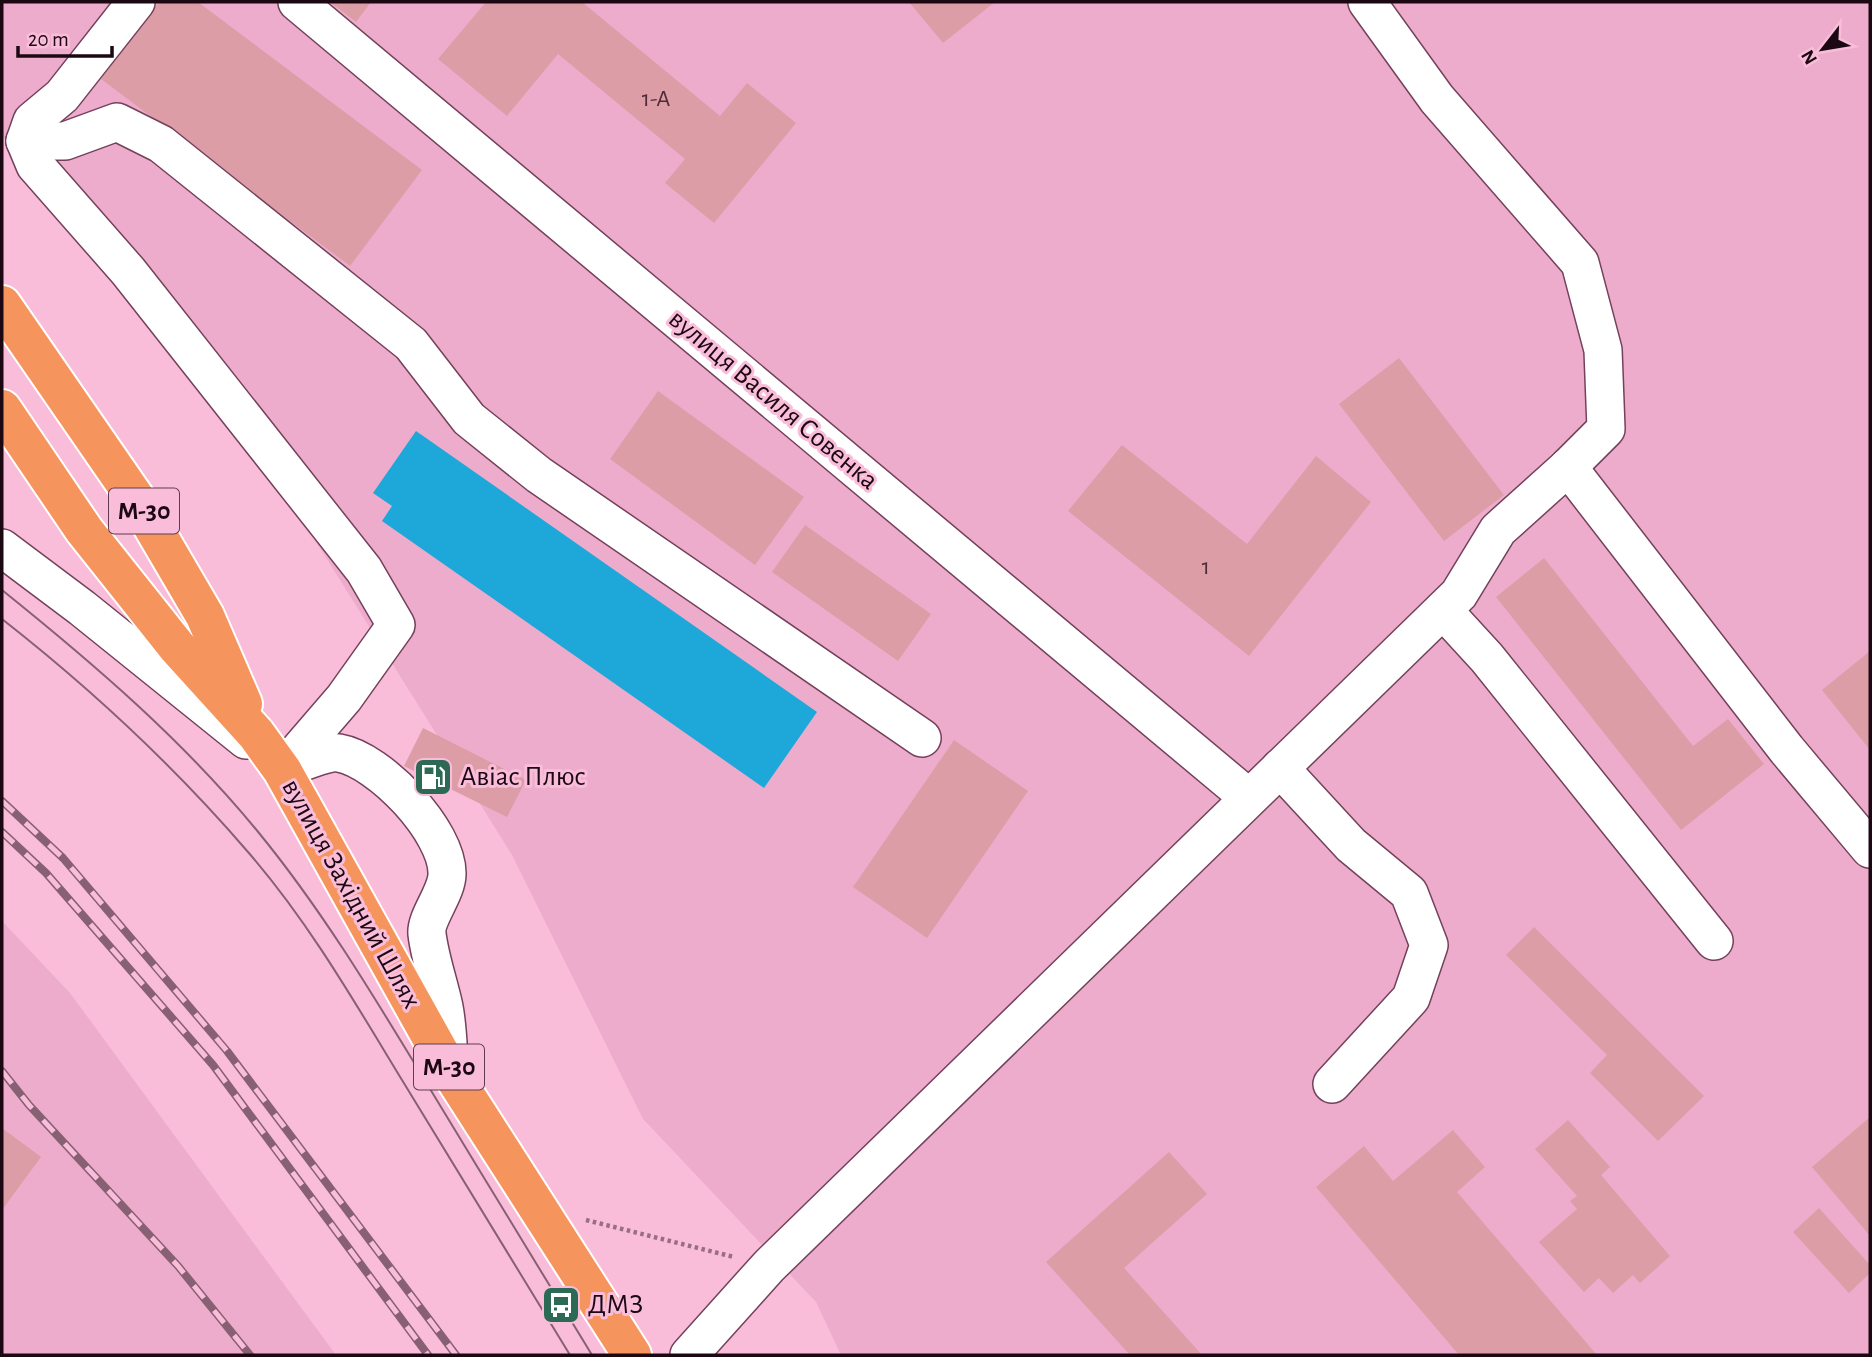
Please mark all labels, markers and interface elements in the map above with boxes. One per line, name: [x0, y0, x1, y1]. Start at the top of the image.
scale bar: [18, 14, 112, 58]
north arrow: [1788, 14, 1858, 84]
text: 20 m: [28, 29, 69, 50]
text: N: [1798, 46, 1821, 68]
house number: 1-А: [642, 87, 670, 111]
street label: вулиця Василя Совенка: [663, 305, 883, 495]
road number: М-30: [109, 489, 179, 534]
house number: 1: [1202, 555, 1210, 579]
fuel station icon: Авіас Плюс: [412, 756, 454, 798]
place label: Авіас Плюс: [460, 763, 586, 791]
street label: вулиця Західний Шлях: [276, 775, 426, 1013]
road number: М-30: [414, 1044, 484, 1090]
bus stop icon: ДМЗ: [540, 1284, 582, 1326]
place label: ДМЗ: [588, 1291, 643, 1319]

